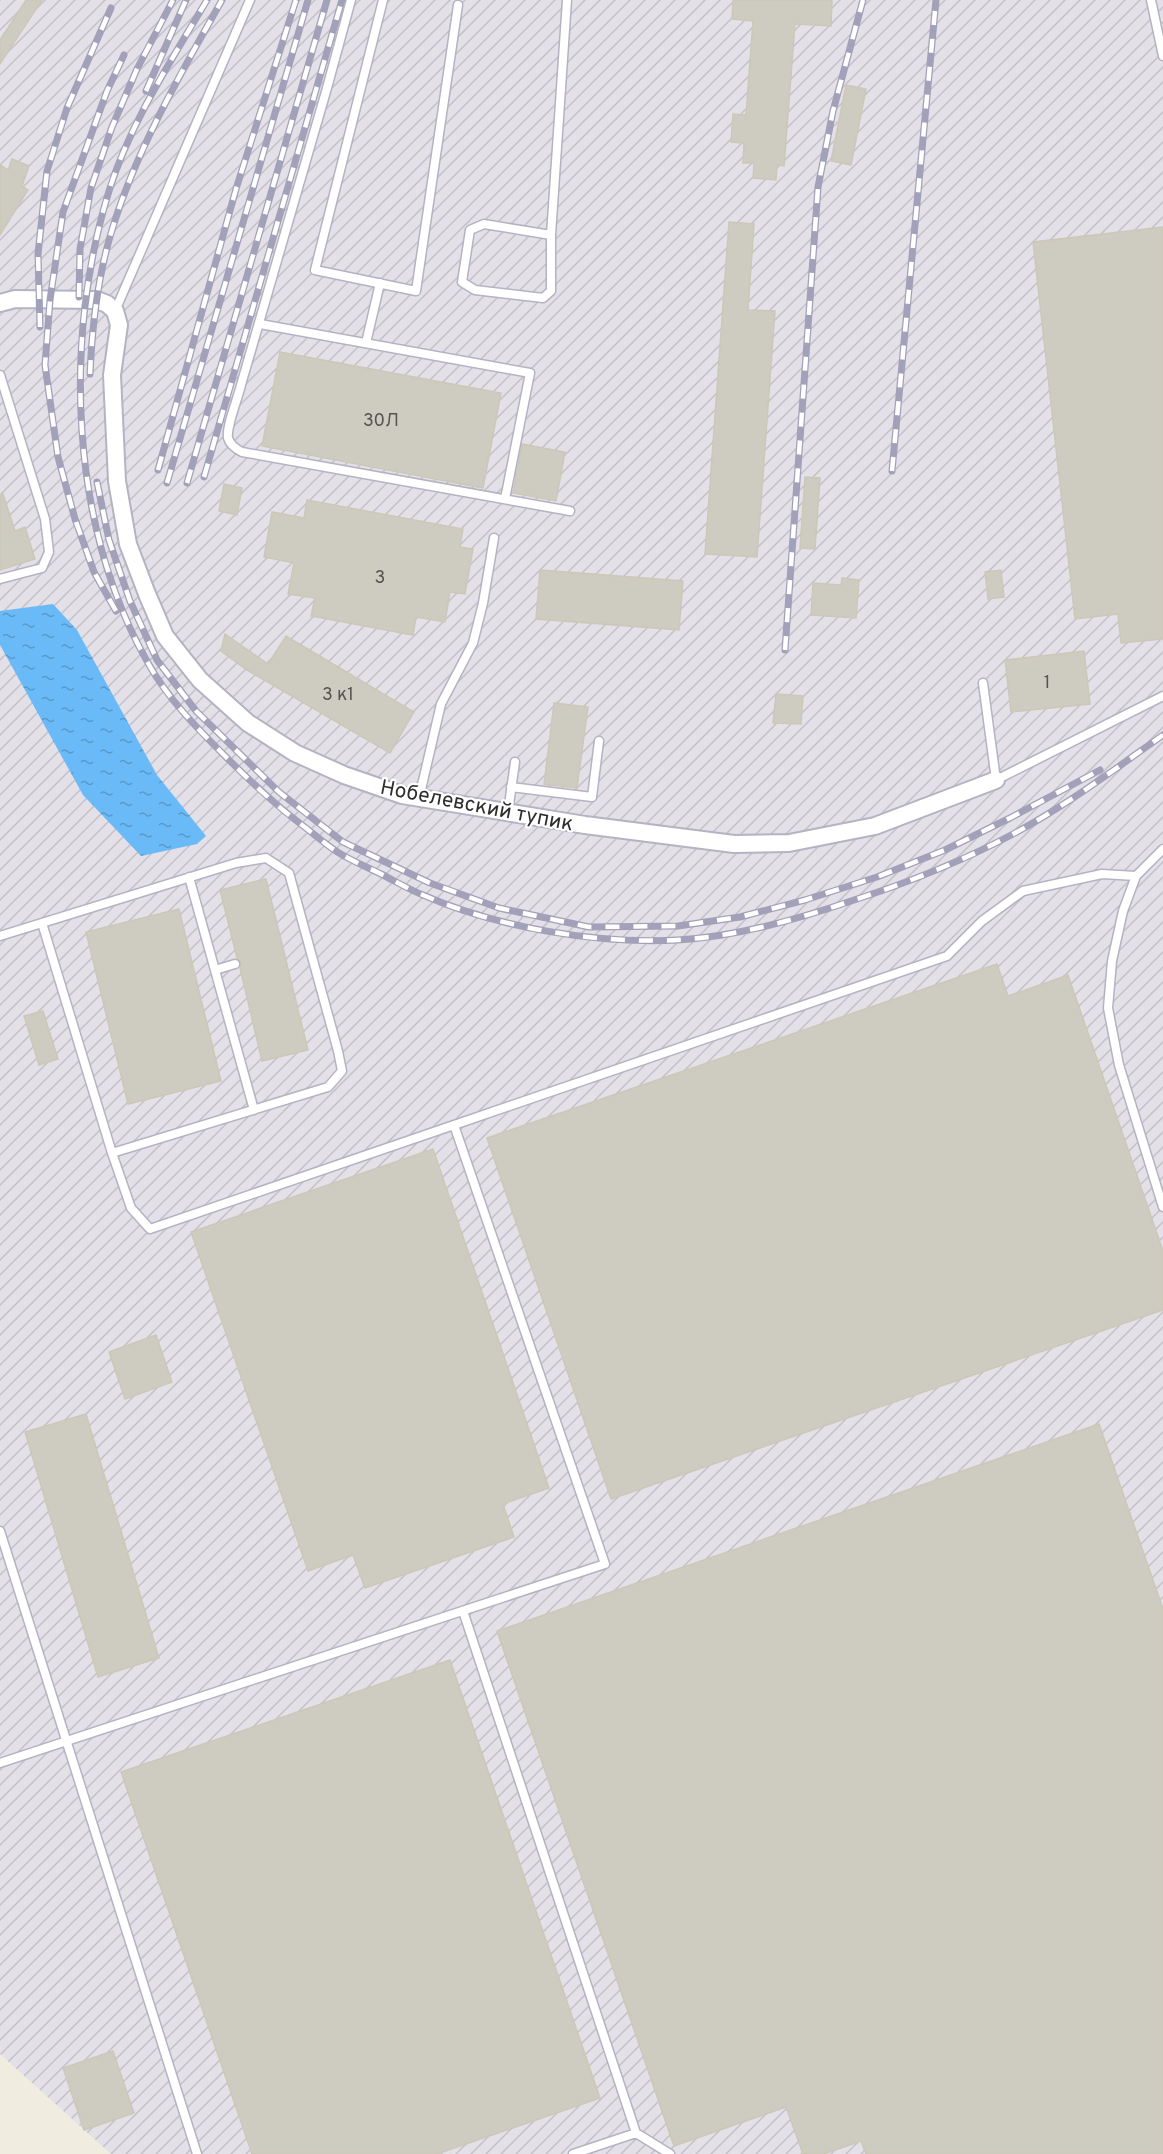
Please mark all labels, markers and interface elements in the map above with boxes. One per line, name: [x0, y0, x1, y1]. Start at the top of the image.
house number: 30Л: [363, 410, 399, 433]
house number: 3: [375, 567, 385, 590]
house number: 1: [1044, 672, 1050, 695]
house number: 3 к1: [322, 684, 354, 707]
street label: Нобелевский тупик: [378, 774, 576, 838]

